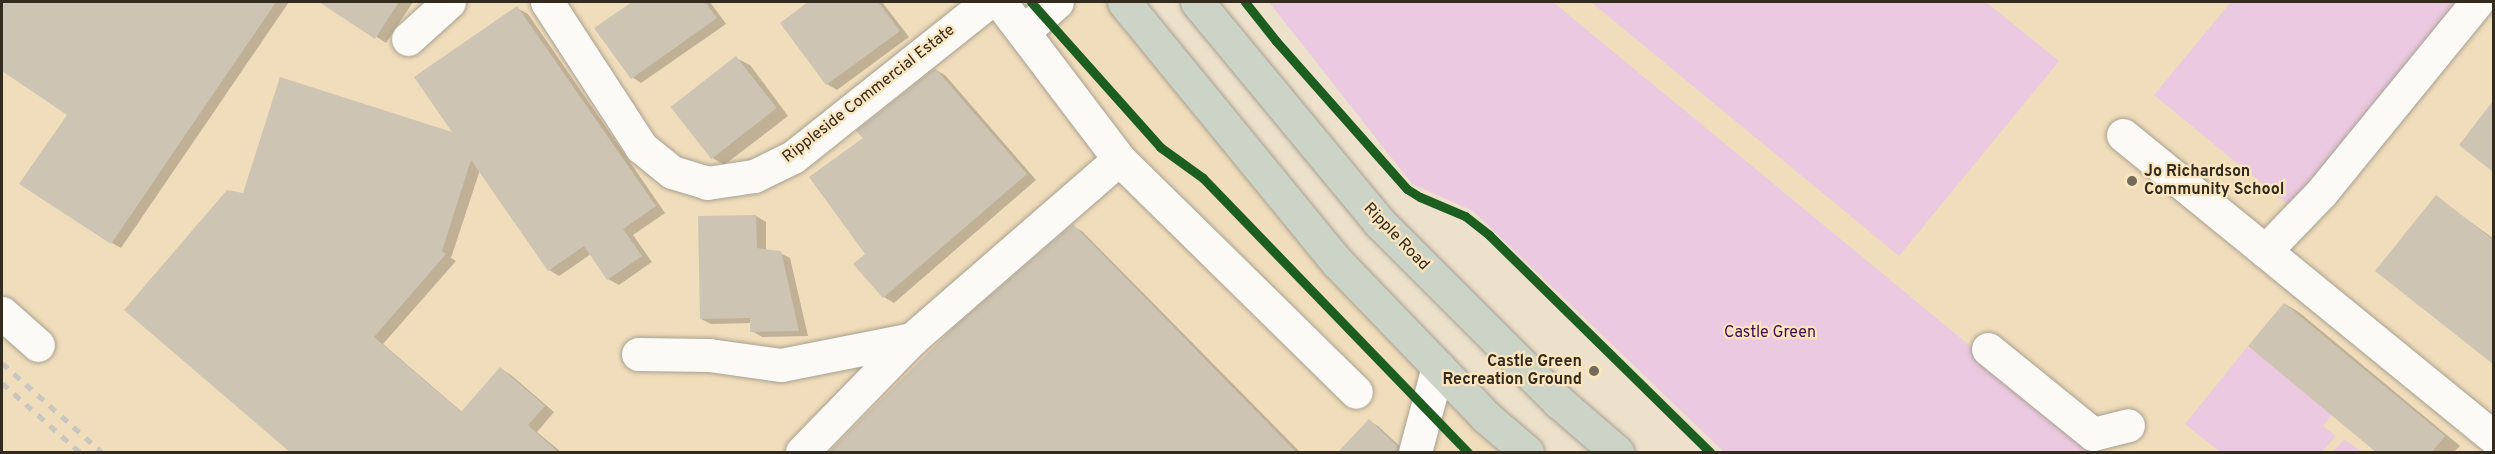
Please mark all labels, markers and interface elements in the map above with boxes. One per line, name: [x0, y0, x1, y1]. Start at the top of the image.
street label: Rippleside Commercial Estate: [779, 21, 959, 167]
place label: Jo Richardson Community School: [2144, 162, 2284, 200]
marker: Jo Richardson Community School: [2125, 174, 2139, 188]
street label: Ripple Road: [1359, 199, 1433, 275]
park label: Castle Green: [1724, 323, 1816, 343]
place label: Castle Green Recreation Ground: [1443, 352, 1582, 390]
marker: Castle Green Recreation Ground: [1587, 364, 1601, 378]

